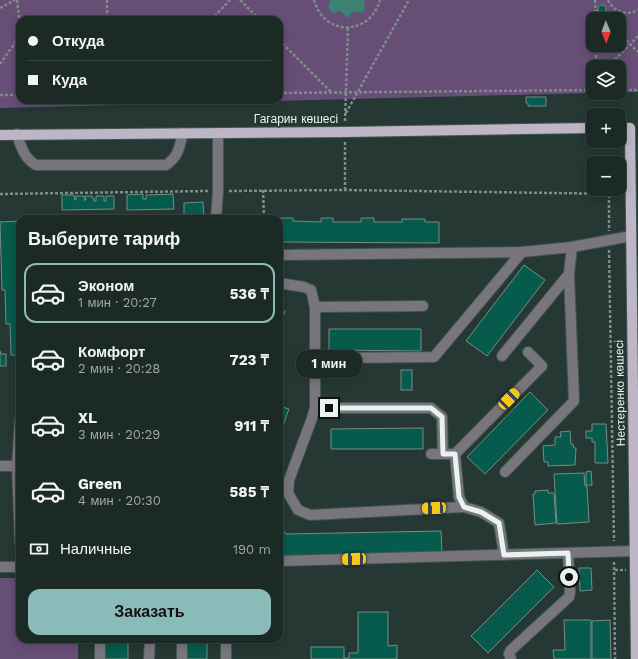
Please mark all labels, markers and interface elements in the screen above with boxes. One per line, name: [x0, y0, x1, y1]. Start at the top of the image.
north arrow: [586, 12, 626, 52]
map controls: [586, 12, 626, 196]
text: Откуда: [52, 32, 104, 50]
button: layers: [586, 60, 626, 100]
text: Куда: [52, 71, 87, 89]
button: +: [586, 108, 626, 148]
street label: Гагарин көшесі: [254, 112, 338, 126]
button: −: [586, 156, 626, 196]
text: Выберите тариф: [28, 228, 180, 249]
icon: car: [30, 275, 66, 311]
text: Эконом: [78, 277, 134, 295]
text: 536 ₸: [230, 285, 269, 303]
text: 1 мин · 20:27: [78, 295, 157, 310]
street label: Нестеренко көшесі: [612, 340, 628, 446]
icon: car: [30, 341, 66, 377]
text: Комфорт: [78, 343, 145, 361]
callout: 1 мин: [296, 350, 362, 378]
text: 723 ₸: [230, 351, 269, 369]
text: 1 мин: [312, 356, 346, 371]
text: 2 мин · 20:28: [78, 361, 160, 376]
car: [496, 386, 522, 412]
route end: [320, 399, 338, 417]
icon: car: [30, 407, 66, 443]
text: XL: [78, 409, 97, 427]
text: 911 ₸: [234, 417, 269, 435]
text: 3 мин · 20:29: [78, 427, 160, 442]
icon: car: [30, 473, 66, 509]
text: Green: [78, 475, 122, 493]
text: 585 ₸: [230, 483, 269, 501]
text: 4 мин · 20:30: [78, 493, 161, 508]
car: [422, 501, 446, 515]
icon: cash: [28, 538, 50, 560]
text: Наличные: [60, 540, 132, 558]
text: 190 m: [233, 542, 271, 557]
car: [342, 553, 366, 565]
route start: [560, 568, 578, 586]
button: Заказать: [28, 589, 271, 635]

